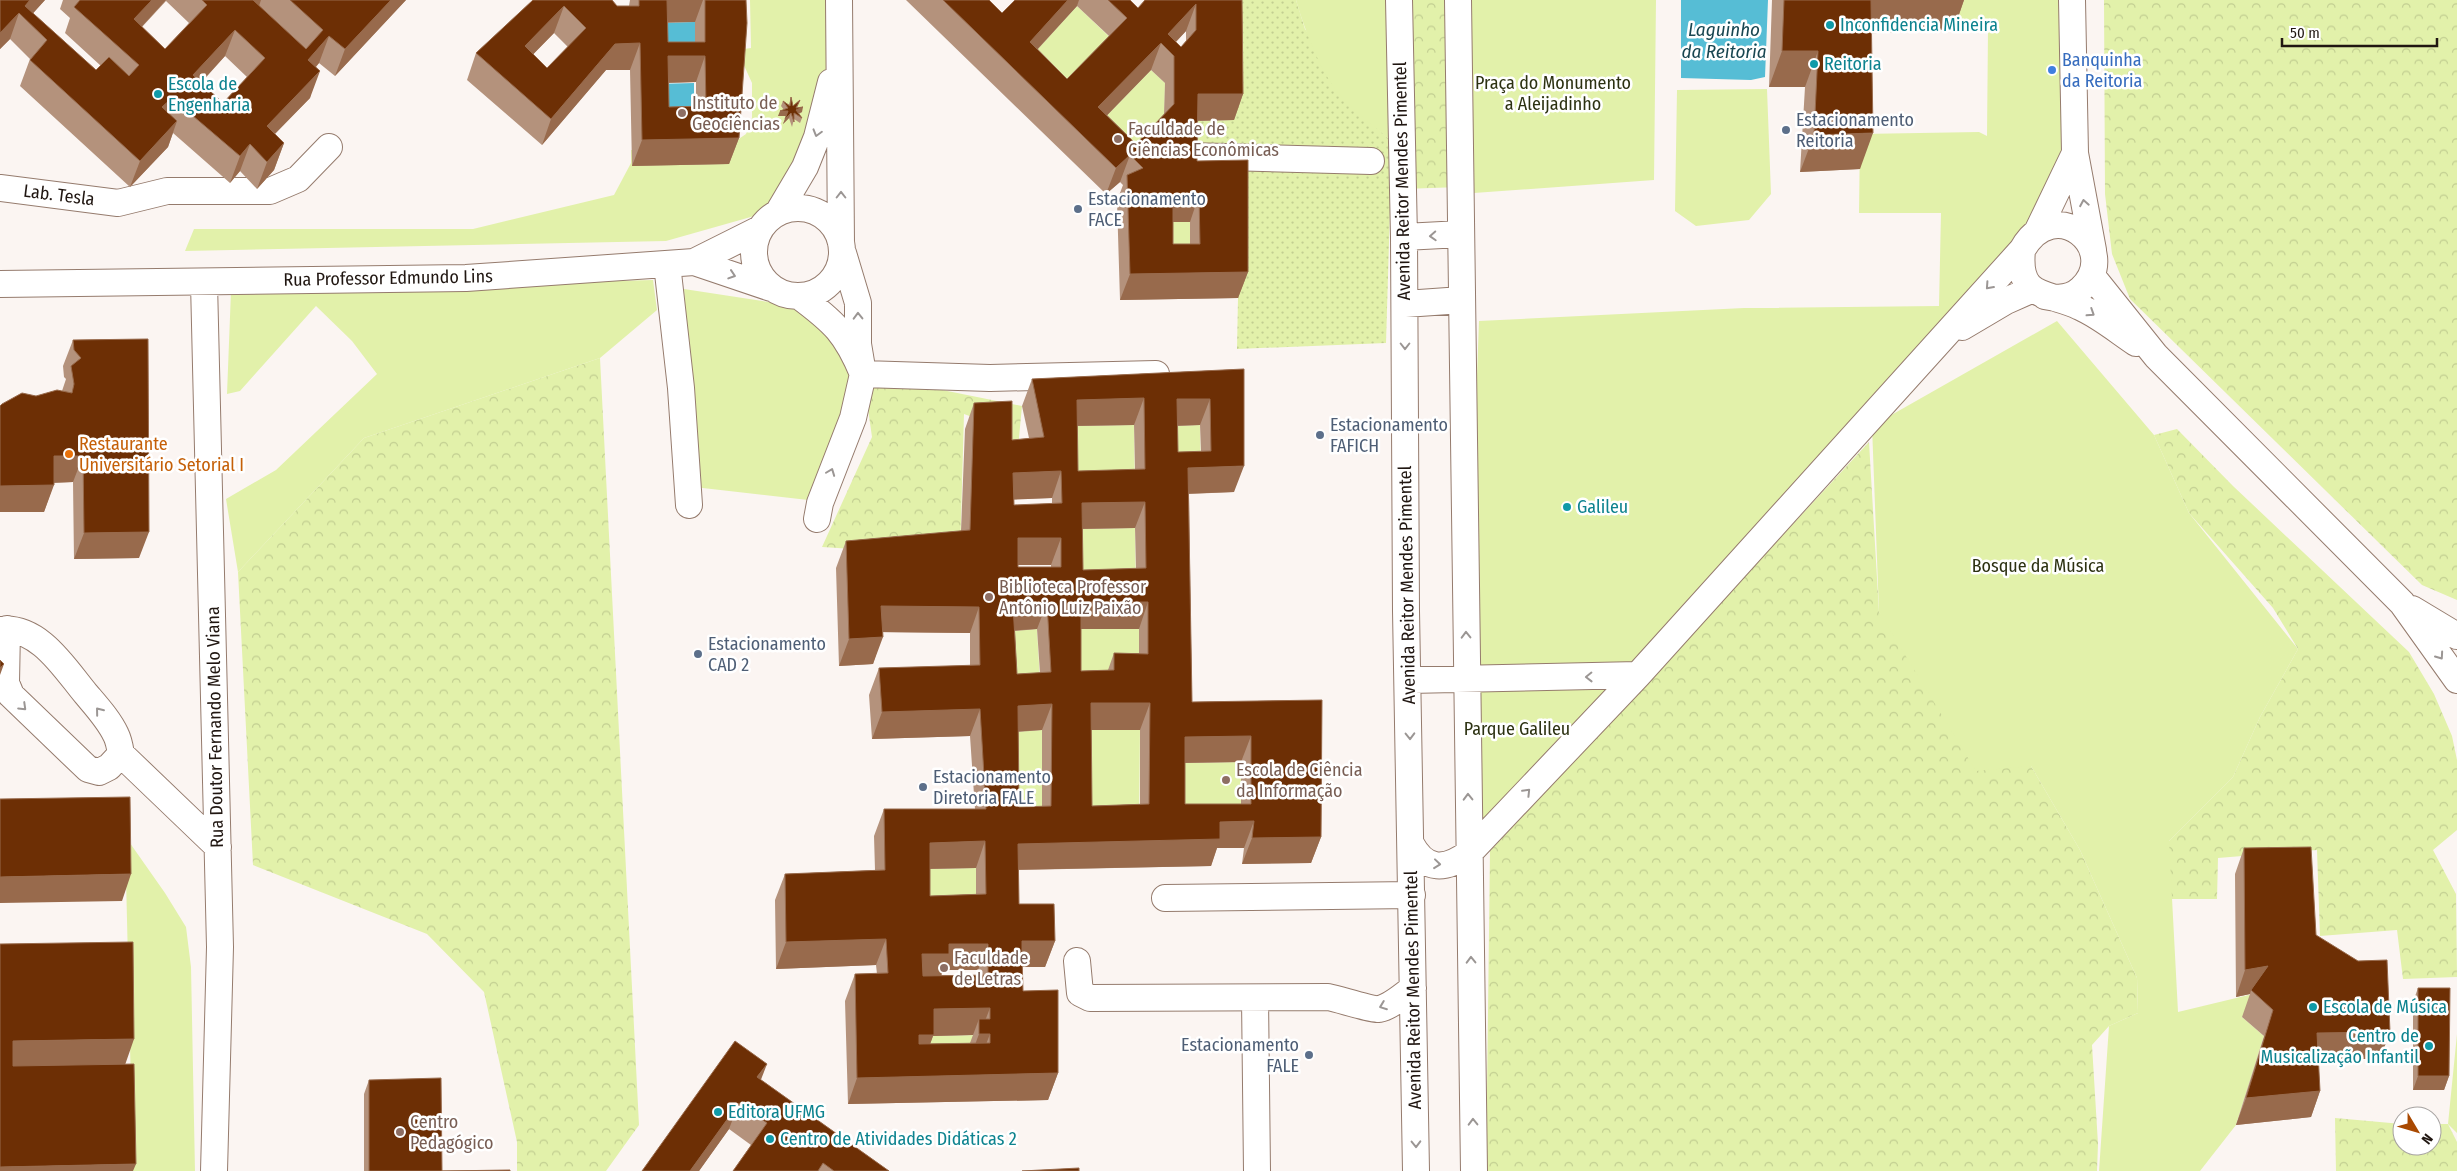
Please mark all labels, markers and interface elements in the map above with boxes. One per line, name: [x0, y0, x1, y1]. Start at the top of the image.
place label: Inconfidencia Mineira: [1840, 14, 1998, 36]
scale bar: [2282, 15, 2437, 47]
water label: Laguinho da Reitoria: [1681, 18, 1767, 63]
marker: Inconfidencia Mineira: [1824, 19, 1836, 31]
text: 50 m: [2290, 24, 2320, 42]
place label: Banquinha da Reitoria: [2062, 49, 2143, 92]
place label: Reitoria: [1824, 53, 1882, 75]
marker: Reitoria: [1808, 58, 1820, 70]
street label: Avenida Reitor Mendes Pimentel: [1389, 61, 1415, 301]
marker: Banquinha da Reitoria: [2046, 64, 2058, 76]
park label: Praça do Monumento a Aleijadinho: [1475, 72, 1631, 115]
place label: Escola de Engenharia: [168, 73, 250, 116]
marker: Escola de Engenharia: [152, 88, 164, 100]
place label: Instituto de Geociências: [692, 92, 780, 135]
marker: Instituto de Geociências: [676, 107, 688, 119]
place label: Estacionamento Reitoria: [1796, 109, 1914, 152]
place label: Faculdade de Ciências Econômicas: [1128, 118, 1279, 161]
marker: Estacionamento Reitoria: [1780, 124, 1792, 136]
one-way arrow: [813, 129, 823, 137]
marker: Faculdade de Ciências Econômicas: [1112, 133, 1124, 145]
street label: Lab. Tesla: [22, 180, 96, 210]
place label: Estacionamento FACE: [1088, 188, 1206, 231]
one-way arrow: [835, 190, 846, 198]
one-way arrow: [2080, 198, 2090, 207]
marker: Estacionamento FACE: [1072, 203, 1084, 215]
one-way arrow: [1428, 230, 1436, 241]
street label: Rua Professor Edmundo Lins: [283, 265, 493, 291]
one-way arrow: [728, 269, 736, 279]
one-way arrow: [1986, 281, 1995, 290]
one-way arrow: [2085, 307, 2094, 316]
one-way arrow: [853, 311, 863, 319]
one-way arrow: [1400, 342, 1410, 350]
place label: Estacionamento FAFICH: [1330, 414, 1448, 457]
marker: Estacionamento FAFICH: [1314, 429, 1326, 441]
place label: Restaurante Universitário Setorial I: [79, 433, 244, 476]
marker: Restaurante Universitário Setorial I: [63, 448, 75, 460]
street label: Avenida Reitor Mendes Pimentel: [1394, 465, 1420, 705]
one-way arrow: [825, 468, 836, 477]
place label: Galileu: [1577, 496, 1628, 518]
marker: Galileu: [1561, 501, 1573, 513]
park label: Bosque da Música: [1972, 555, 2105, 577]
place label: Biblioteca Professor Antônio Luiz Paixão: [999, 576, 1147, 619]
marker: Biblioteca Professor Antônio Luiz Paixão: [983, 591, 995, 603]
street label: Rua Doutor Fernando Melo Viana: [202, 606, 228, 848]
one-way arrow: [1461, 631, 1471, 638]
place label: Estacionamento CAD 2: [708, 633, 826, 676]
marker: Estacionamento CAD 2: [692, 648, 704, 660]
one-way arrow: [2434, 650, 2443, 660]
one-way arrow: [1585, 671, 1593, 682]
one-way arrow: [17, 701, 26, 710]
one-way arrow: [97, 708, 105, 717]
park label: Parque Galileu: [1464, 718, 1570, 740]
one-way arrow: [1405, 732, 1415, 740]
place label: Escola de Ciência da Informação: [1236, 759, 1363, 802]
place label: Estacionamento Diretoria FALE: [933, 766, 1051, 809]
marker: Escola de Ciência da Informação: [1220, 774, 1232, 786]
marker: Estacionamento Diretoria FALE: [917, 781, 929, 793]
one-way arrow: [1521, 789, 1530, 798]
one-way arrow: [1463, 793, 1473, 801]
one-way arrow: [1434, 859, 1442, 870]
street label: Avenida Reitor Mendes Pimentel: [1400, 870, 1426, 1110]
place label: Faculdade de Letras: [954, 947, 1028, 990]
one-way arrow: [1466, 956, 1476, 964]
marker: Faculdade de Letras: [938, 962, 950, 974]
place label: Escola de Música: [2323, 996, 2447, 1018]
one-way arrow: [1379, 1000, 1387, 1010]
marker: Escola de Música: [2307, 1001, 2319, 1013]
place label: Centro de Musicalização Infantil: [2261, 1025, 2419, 1068]
place label: Estacionamento FALE: [1181, 1034, 1299, 1077]
marker: Centro de Musicalização Infantil: [2423, 1040, 2435, 1052]
marker: Estacionamento FALE: [1303, 1049, 1315, 1061]
place label: Editora UFMG: [728, 1101, 825, 1123]
marker: Editora UFMG: [712, 1106, 724, 1118]
north arrow: [2392, 1106, 2442, 1156]
place label: Centro Pedagógico: [410, 1111, 494, 1154]
one-way arrow: [1468, 1118, 1478, 1126]
marker: Centro Pedagógico: [394, 1126, 406, 1138]
place label: Centro de Atividades Didáticas 2: [780, 1128, 1017, 1150]
text: N: [2418, 1130, 2436, 1147]
marker: Centro de Atividades Didáticas 2: [764, 1133, 776, 1145]
one-way arrow: [1410, 1140, 1421, 1148]

